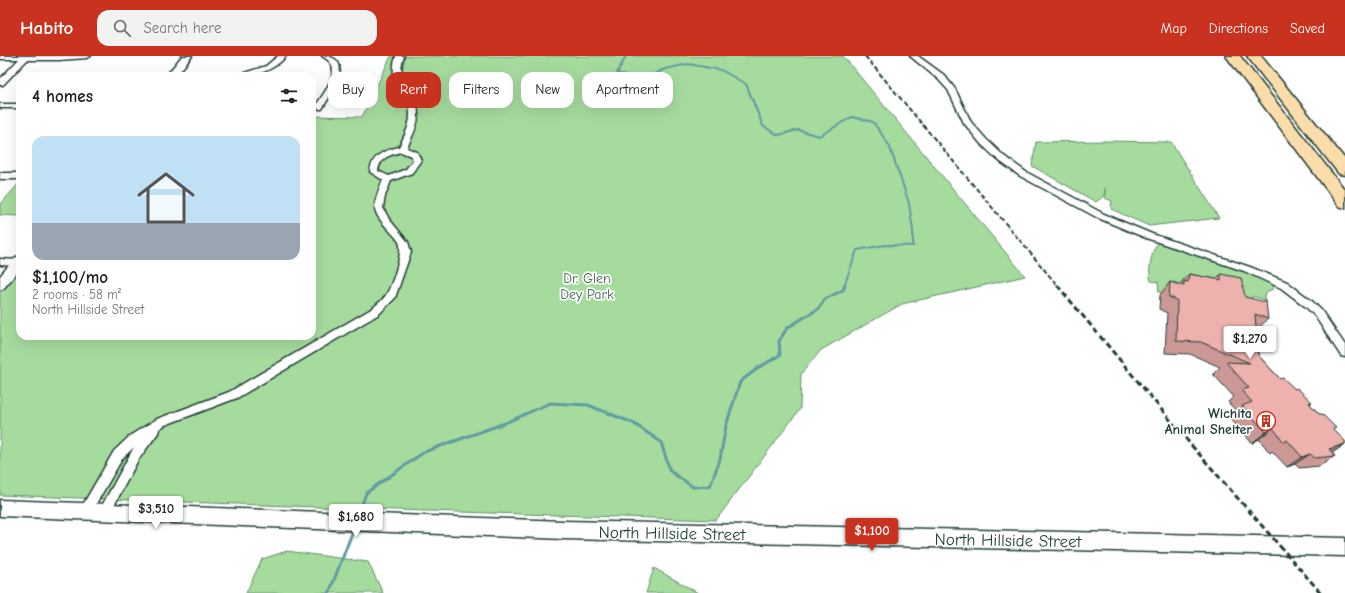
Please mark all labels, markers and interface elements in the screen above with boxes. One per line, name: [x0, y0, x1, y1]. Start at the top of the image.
search box: [97, 10, 377, 46]
text: Habito: [20, 17, 73, 39]
icon: search: [111, 17, 133, 39]
text: Search here: [143, 19, 221, 37]
text: Map: [1160, 20, 1187, 37]
text: Directions: [1209, 20, 1268, 37]
text: Saved: [1290, 20, 1325, 37]
chip: Buy: [328, 72, 378, 108]
chip: Rent: [386, 72, 441, 108]
chip: Filters: [449, 72, 513, 108]
chip: New: [521, 72, 574, 108]
chip: Apartment: [582, 72, 673, 108]
icon: filters: [278, 85, 300, 107]
text: 4 homes: [32, 87, 93, 106]
icon: home: [130, 162, 202, 234]
text: $1,100/mo: [32, 268, 108, 287]
park label: Dr. Glen Dey Park: [560, 270, 614, 303]
text: 2 rooms · 58 m²: [32, 287, 121, 302]
text: North Hillside Street: [32, 302, 144, 317]
pin: $1,270: [1217, 326, 1283, 360]
text: $1,270: [1232, 331, 1268, 346]
place label: Wichita Animal Shelter: [1165, 405, 1252, 438]
building icon: Wichita Animal Shelter: [1255, 410, 1277, 432]
pin: $3,510: [123, 496, 189, 530]
text: $3,510: [138, 501, 174, 516]
pin: $1,680: [323, 504, 389, 538]
text: $1,680: [338, 509, 374, 524]
pin: $1,100: [839, 518, 905, 552]
street label: North Hillside Street: [598, 523, 747, 544]
text: $1,100: [854, 523, 890, 538]
street label: North Hillside Street: [934, 530, 1083, 551]

